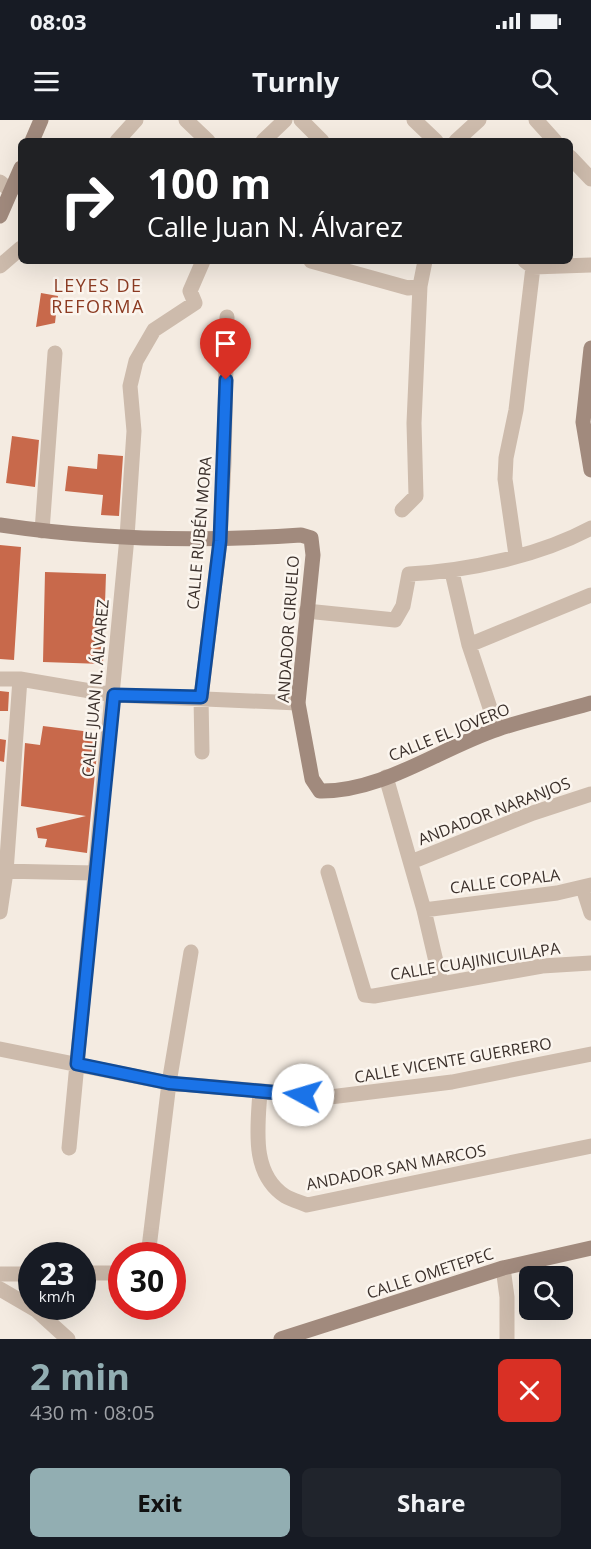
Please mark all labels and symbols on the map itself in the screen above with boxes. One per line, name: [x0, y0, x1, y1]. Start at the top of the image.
district label: LEYES DE REFORMA: [51, 273, 145, 318]
pin: [200, 318, 251, 380]
street label: CALLE RUBÉN MORA: [181, 455, 217, 611]
street label: ANDADOR CIRUELO: [272, 555, 304, 703]
street label: CALLE JUAN N. ÁLVAREZ: [76, 598, 114, 778]
street label: CALLE EL JOVERO: [385, 698, 513, 766]
street label: ANDADOR NARANJOS: [415, 772, 574, 850]
street label: CALLE COPALA: [449, 863, 562, 899]
street label: CALLE CUAJINICUILAPA: [389, 937, 562, 985]
street label: CALLE VICENTE GUERRERO: [353, 1032, 553, 1088]
position arrow: [271, 1063, 335, 1127]
street label: ANDADOR SAN MARCOS: [304, 1139, 488, 1195]
speed limit sign: 30: [108, 1242, 186, 1320]
street label: CALLE OMETEPEC: [364, 1242, 496, 1304]

